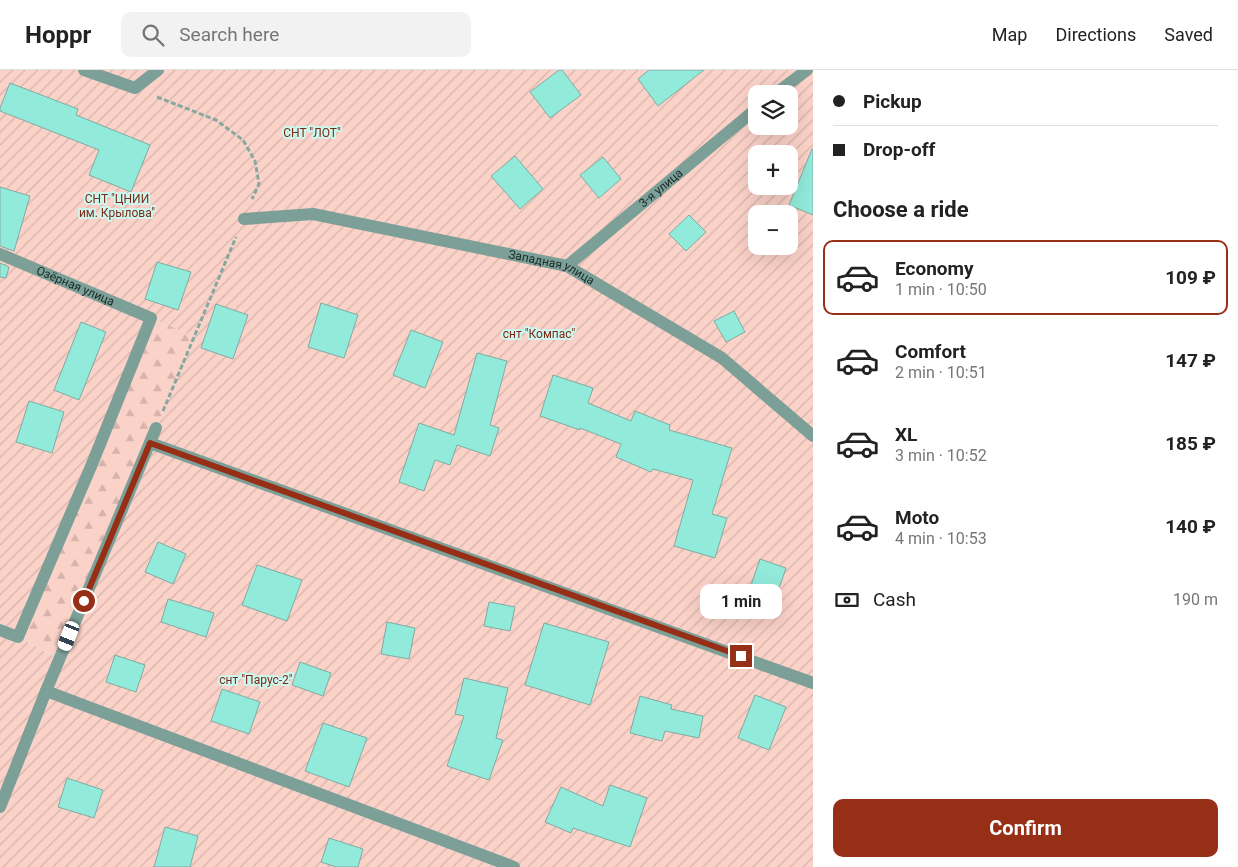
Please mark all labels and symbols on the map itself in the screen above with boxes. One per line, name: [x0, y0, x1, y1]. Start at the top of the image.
park label: СНТ "ЛОТ": [283, 126, 341, 140]
street label: 3-я улица: [636, 166, 686, 210]
park label: СНТ "ЦНИИ им. Крылова": [79, 192, 155, 220]
street label: Западная улица: [507, 247, 597, 288]
street label: Озёрная улица: [34, 263, 117, 309]
park label: снт "Компас": [503, 327, 575, 341]
callout: 1 min: [700, 584, 782, 618]
route start: [73, 590, 95, 612]
car: [56, 619, 81, 653]
route end: [730, 645, 752, 667]
park label: снт "Парус-2": [219, 673, 293, 687]

